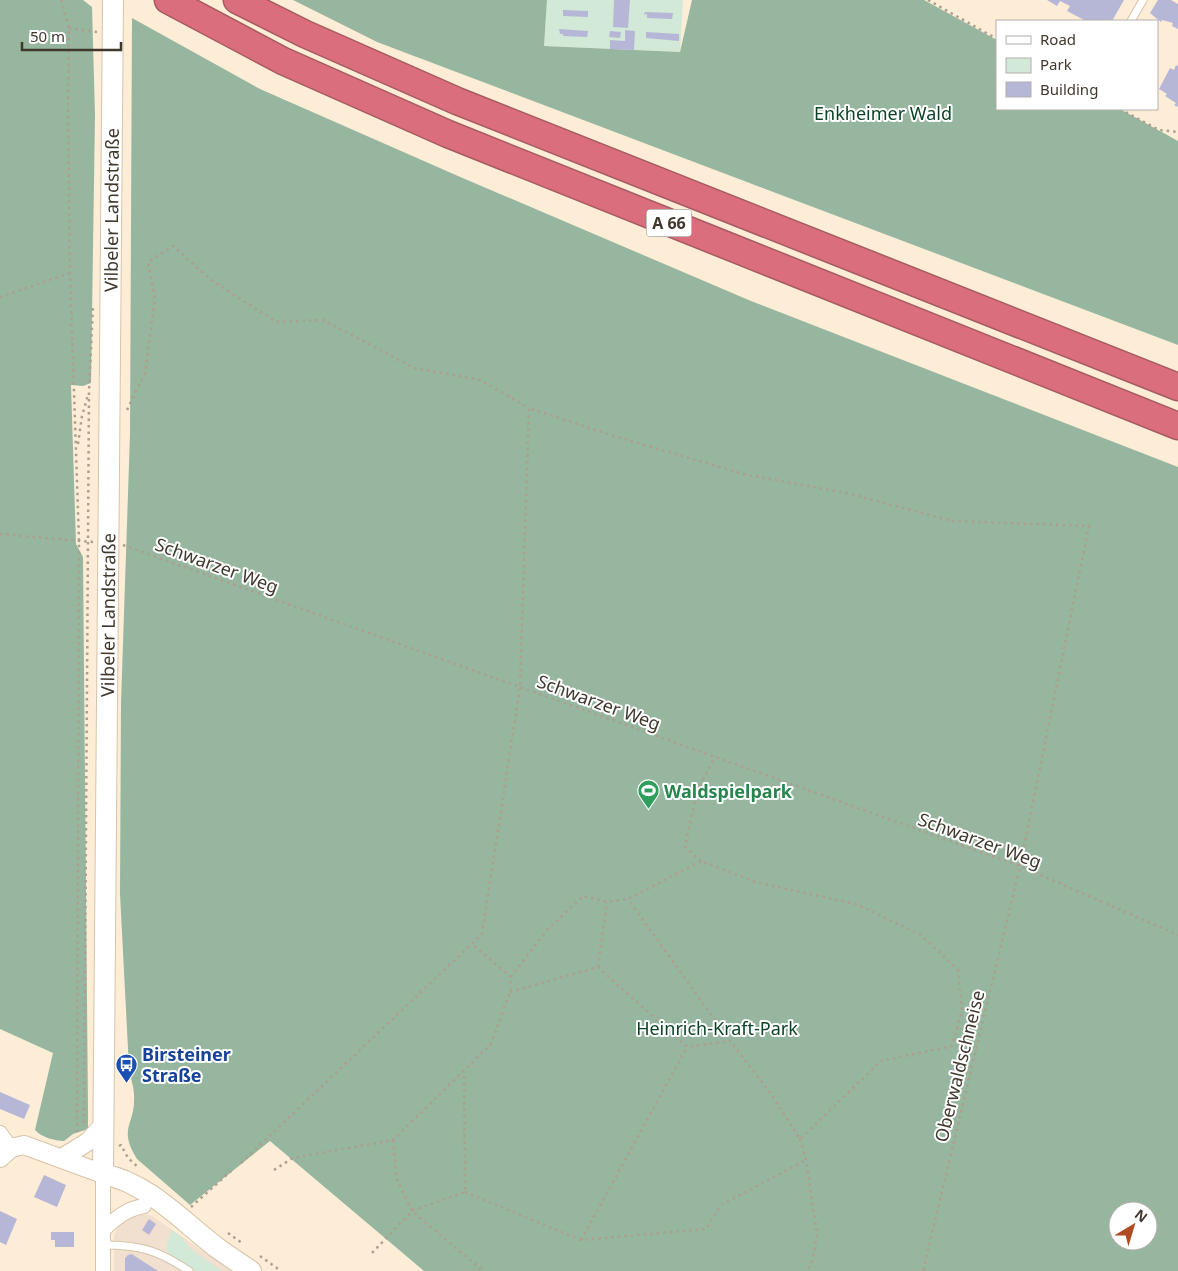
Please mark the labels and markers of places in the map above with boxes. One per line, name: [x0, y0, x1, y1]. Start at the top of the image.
sports icon: Waldspielpark: [636, 779, 660, 810]
place label: Waldspielpark: [664, 779, 793, 803]
place label: Birsteiner Straße: [142, 1042, 231, 1087]
bus stop icon: Birsteiner Straße: [114, 1052, 138, 1083]

